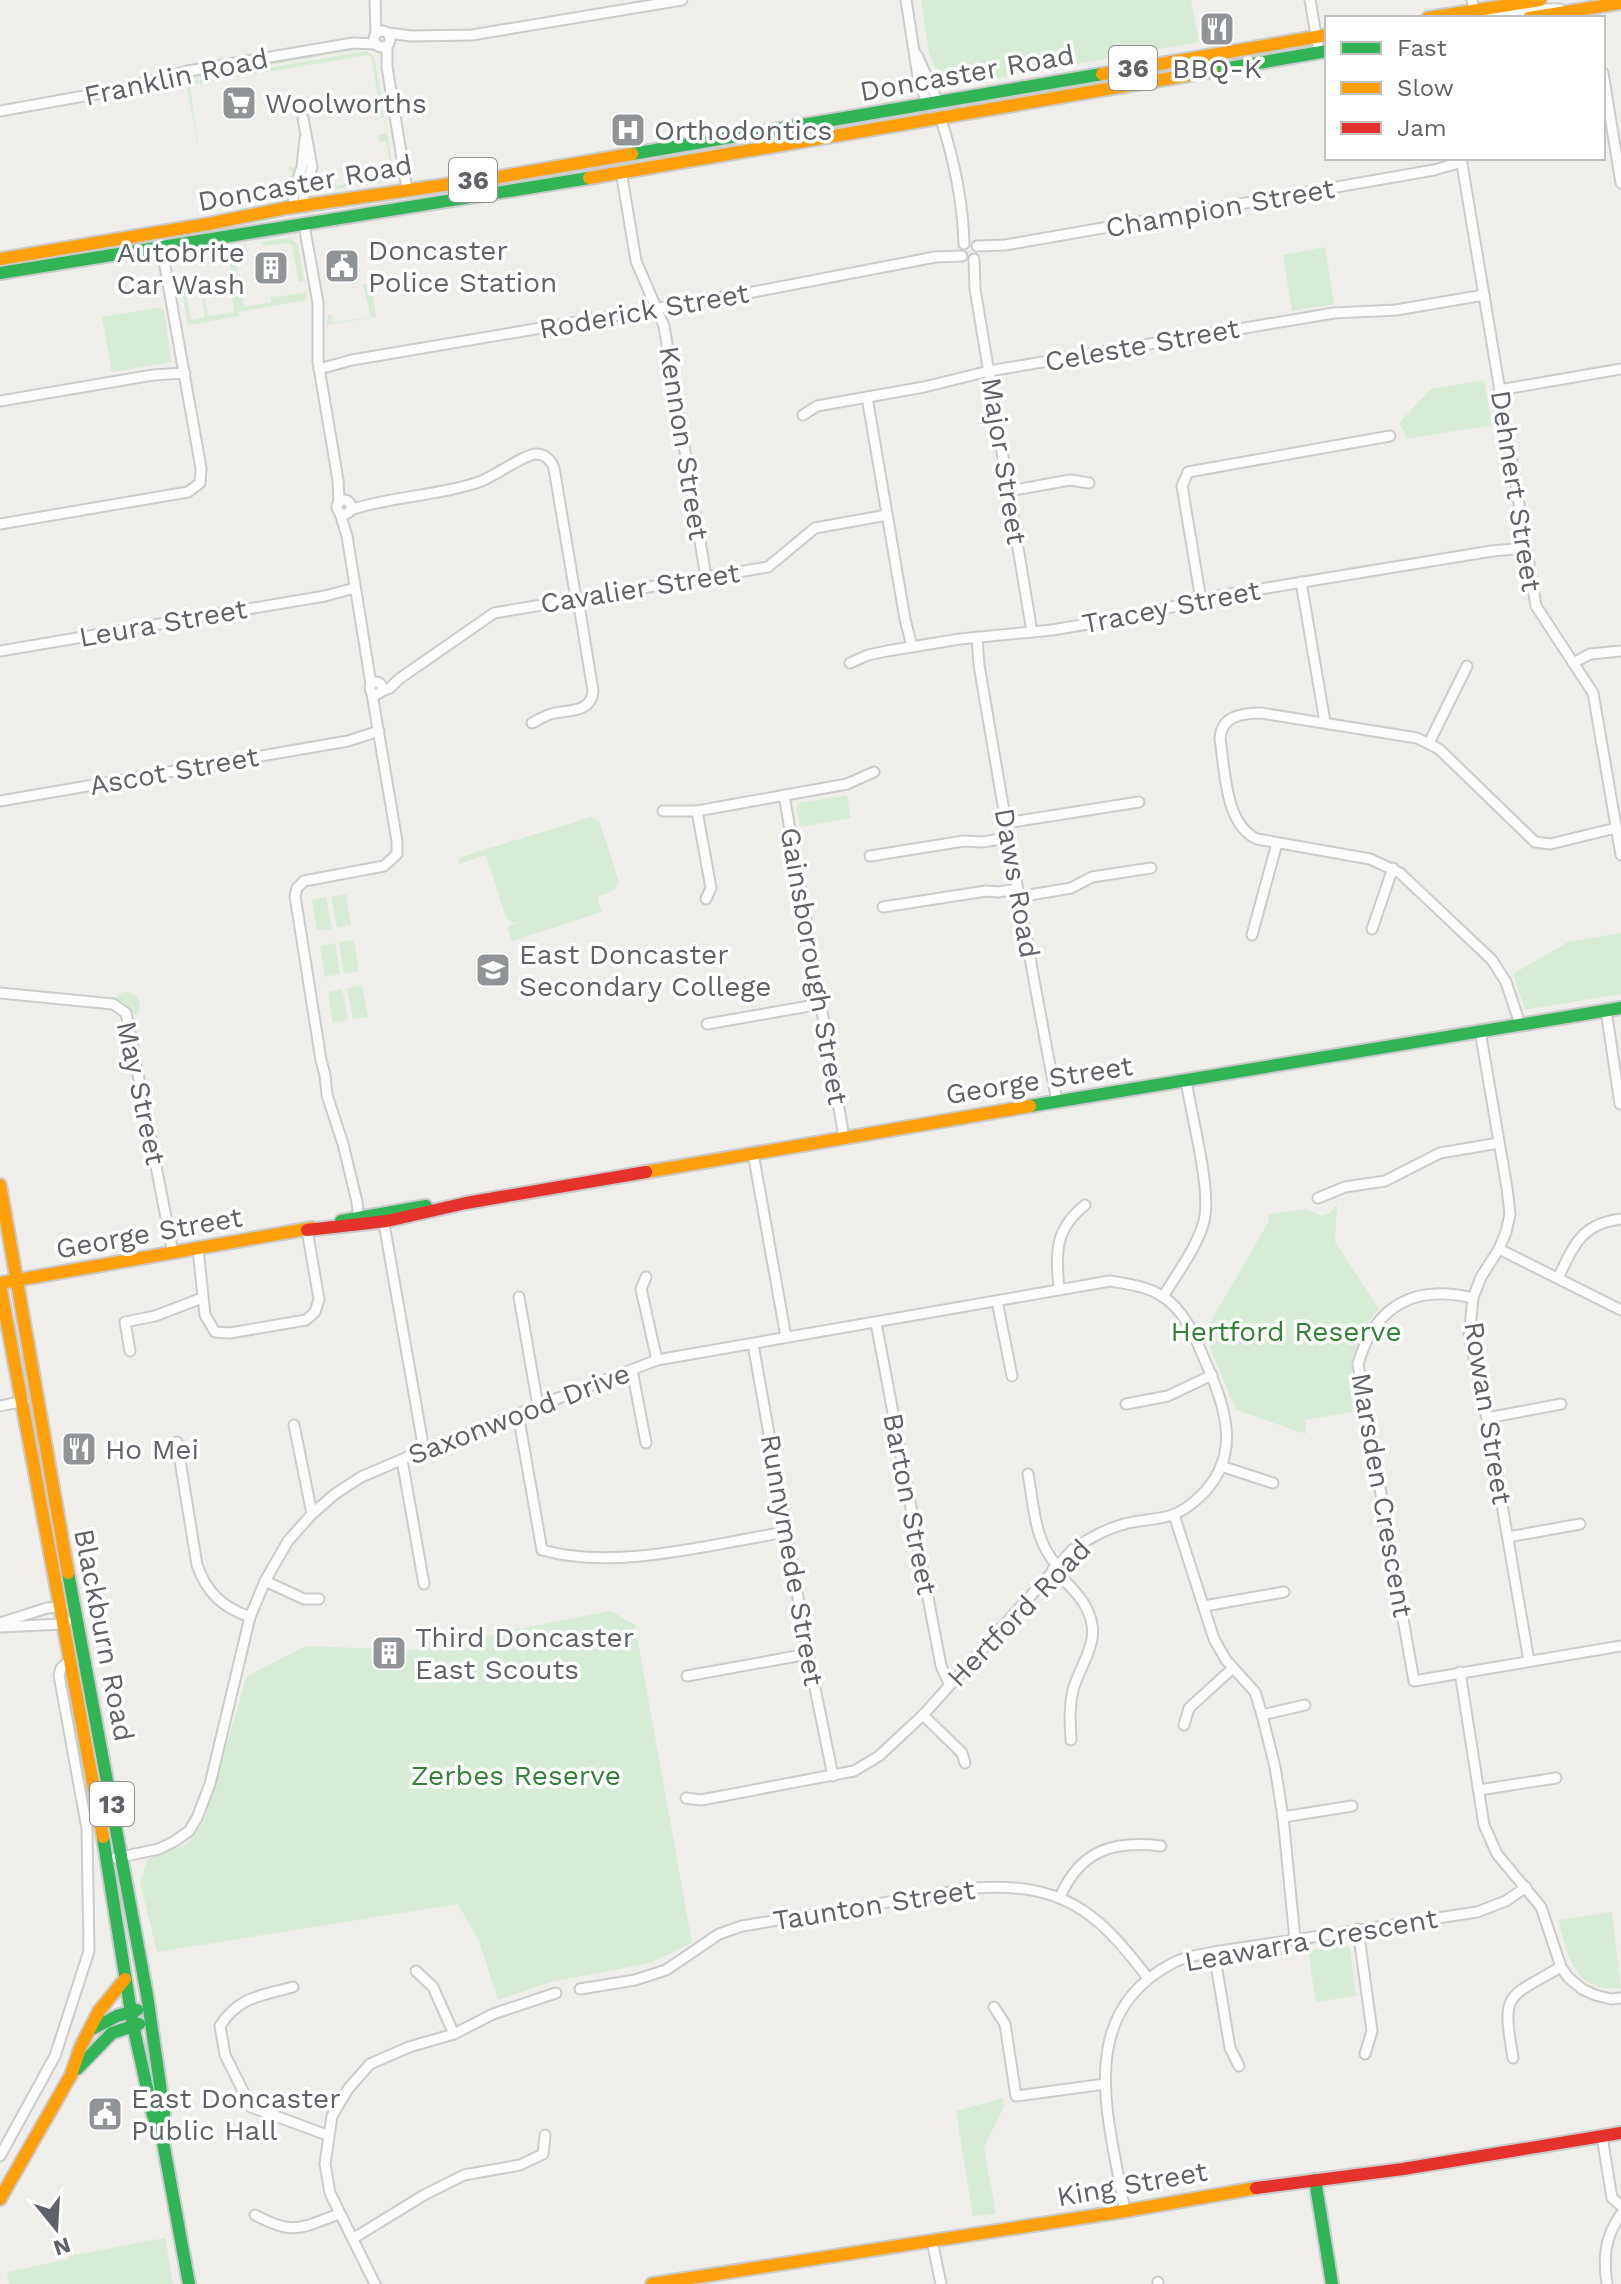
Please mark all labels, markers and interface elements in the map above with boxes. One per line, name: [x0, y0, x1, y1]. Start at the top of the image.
restaurant icon: BBQ-K: [1198, 10, 1236, 48]
legend: [1325, 16, 1605, 160]
text: Fast: [1397, 34, 1447, 62]
street label: Doncaster Road: [857, 38, 1077, 108]
street label: Franklin Road: [81, 41, 271, 113]
road number: 36: [1109, 46, 1157, 90]
place label: BBQ-K: [1172, 52, 1262, 85]
text: Slow: [1397, 74, 1454, 102]
supermarket icon: Woolworths: [220, 84, 258, 122]
place label: Woolworths: [265, 87, 427, 120]
hospital icon: Orthodontics: [609, 111, 647, 149]
place label: Orthodontics: [654, 114, 832, 147]
text: Jam: [1397, 114, 1447, 142]
street label: Doncaster Road: [195, 148, 415, 218]
road number: 36: [449, 158, 497, 202]
street label: Champion Street: [1103, 172, 1337, 244]
place label: Doncaster Police Station: [368, 234, 557, 299]
place label: Autobrite Car Wash: [117, 236, 245, 301]
public building icon: Doncaster Police Station: [323, 247, 361, 285]
building icon: Autobrite Car Wash: [252, 249, 290, 287]
street label: Roderick Street: [537, 276, 752, 346]
street label: Celeste Street: [1042, 312, 1242, 378]
street label: Kennon Street: [652, 344, 716, 543]
street label: Major Street: [975, 375, 1034, 547]
street label: Dehnert Street: [1484, 388, 1548, 594]
street label: Cavalier Street: [538, 556, 742, 620]
street label: Tracey Street: [1079, 574, 1263, 640]
street label: Leura Street: [77, 592, 250, 654]
street label: Ascot Street: [87, 740, 261, 802]
street label: Daws Road: [988, 806, 1046, 960]
street label: Gainsborough Street: [773, 825, 855, 1108]
place label: East Doncaster Secondary College: [519, 938, 771, 1003]
school or university icon: East Doncaster Secondary College: [474, 951, 512, 989]
street label: May Street: [110, 1018, 172, 1168]
street label: George Street: [943, 1049, 1135, 1111]
street label: George Street: [53, 1200, 245, 1266]
park label: Hertford Reserve: [1170, 1315, 1402, 1348]
street label: Rowan Street: [1457, 1319, 1519, 1507]
street label: Saxonwood Drive: [403, 1356, 635, 1472]
street label: Marsden Crescent: [1344, 1370, 1420, 1620]
street label: Barton Street: [876, 1410, 944, 1598]
restaurant icon: Ho Mei: [60, 1430, 98, 1468]
street label: Runnymede Street: [754, 1432, 830, 1689]
place label: Ho Mei: [105, 1433, 199, 1466]
street label: Blackburn Road: [67, 1526, 141, 1744]
street label: Hertford Road: [940, 1532, 1098, 1694]
place label: Third Doncaster East Scouts: [415, 1621, 634, 1686]
building icon: Third Doncaster East Scouts: [370, 1634, 408, 1672]
park label: Zerbes Reserve: [411, 1759, 621, 1792]
road number: 13: [90, 1782, 134, 1826]
street label: Taunton Street: [771, 1873, 978, 1937]
street label: Leawarra Crescent: [1182, 1901, 1440, 1978]
place label: East Doncaster Public Hall: [131, 2082, 341, 2147]
public building icon: East Doncaster Public Hall: [86, 2095, 124, 2133]
street label: King Street: [1054, 2155, 1210, 2213]
north arrow: [16, 2188, 96, 2268]
text: N: [50, 2232, 74, 2261]

